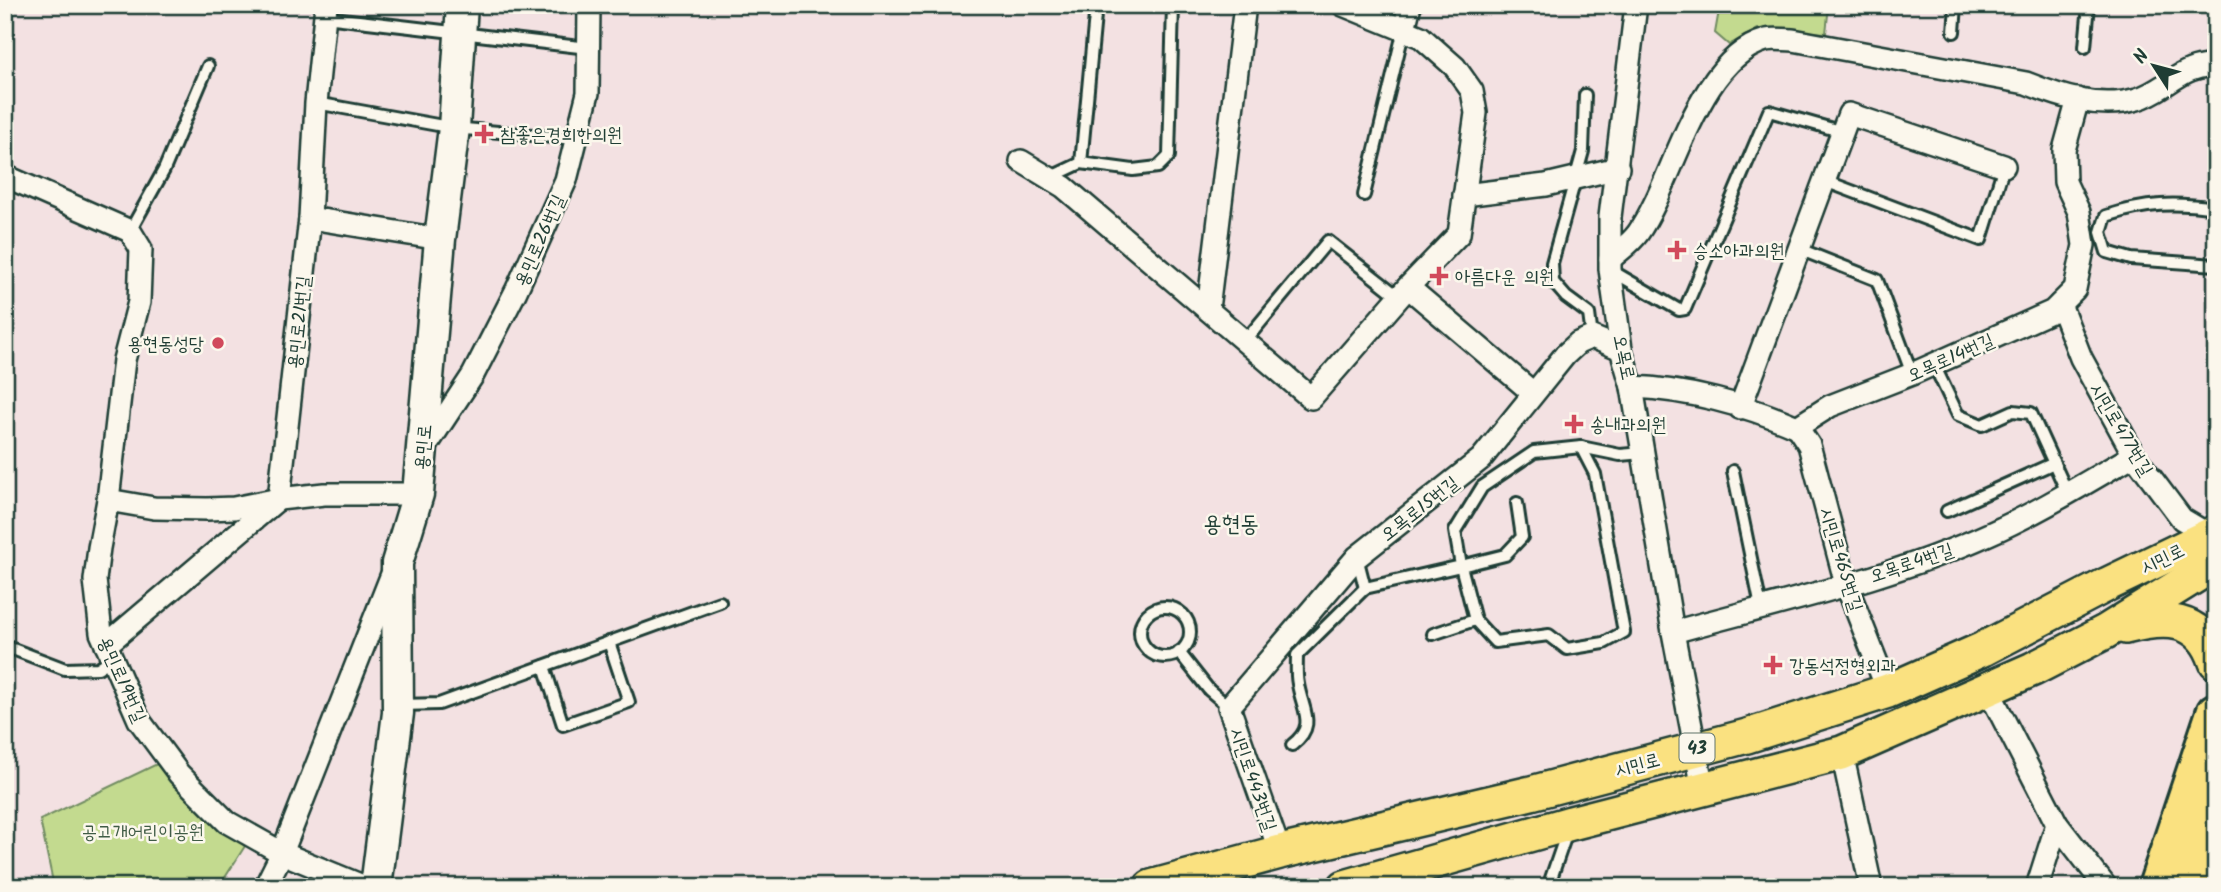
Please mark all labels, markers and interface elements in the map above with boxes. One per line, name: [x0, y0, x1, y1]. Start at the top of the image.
north arrow: [2120, 32, 2190, 102]
text: N: [2126, 44, 2158, 71]
place label: 참좋은경희한의원: [500, 121, 622, 151]
marker: 참좋은경희한의원: [474, 124, 494, 144]
street label: 용민로26번길: [507, 190, 574, 292]
place label: 승소아과의원: [1693, 237, 1785, 267]
marker: 승소아과의원: [1667, 240, 1687, 260]
place label: 아름다운 의원: [1455, 263, 1554, 293]
marker: 아름다운 의원: [1429, 266, 1449, 286]
street label: 용민로21번길: [280, 274, 320, 370]
street label: 오목로14번길: [1902, 326, 1999, 391]
place label: 용현동성당: [128, 330, 204, 360]
street label: 오목로: [1604, 332, 1642, 383]
marker: 용현동성당: [210, 335, 226, 351]
street label: 시민로477번길: [2081, 378, 2160, 483]
place label: 송내과의원: [1590, 411, 1666, 441]
marker: 송내과의원: [1564, 414, 1584, 434]
street label: 용민로: [407, 423, 441, 471]
street label: 오목로15번길: [1375, 469, 1466, 550]
street label: 시민로465번길: [1810, 504, 1870, 615]
district label: 용현동: [1203, 507, 1259, 543]
street label: 오목로4번길: [1866, 536, 1958, 592]
street label: 시민로: [2136, 536, 2190, 583]
street label: 용민로19번길: [89, 632, 154, 728]
place label: 강동석정형외과: [1789, 652, 1896, 682]
marker: 강동석정형외과: [1763, 655, 1783, 675]
street label: 시민로443번길: [1220, 724, 1284, 836]
road number: 43: [1680, 734, 1714, 762]
street label: 시민로: [1611, 746, 1664, 786]
park label: 공고개어린이공원: [82, 818, 204, 848]

